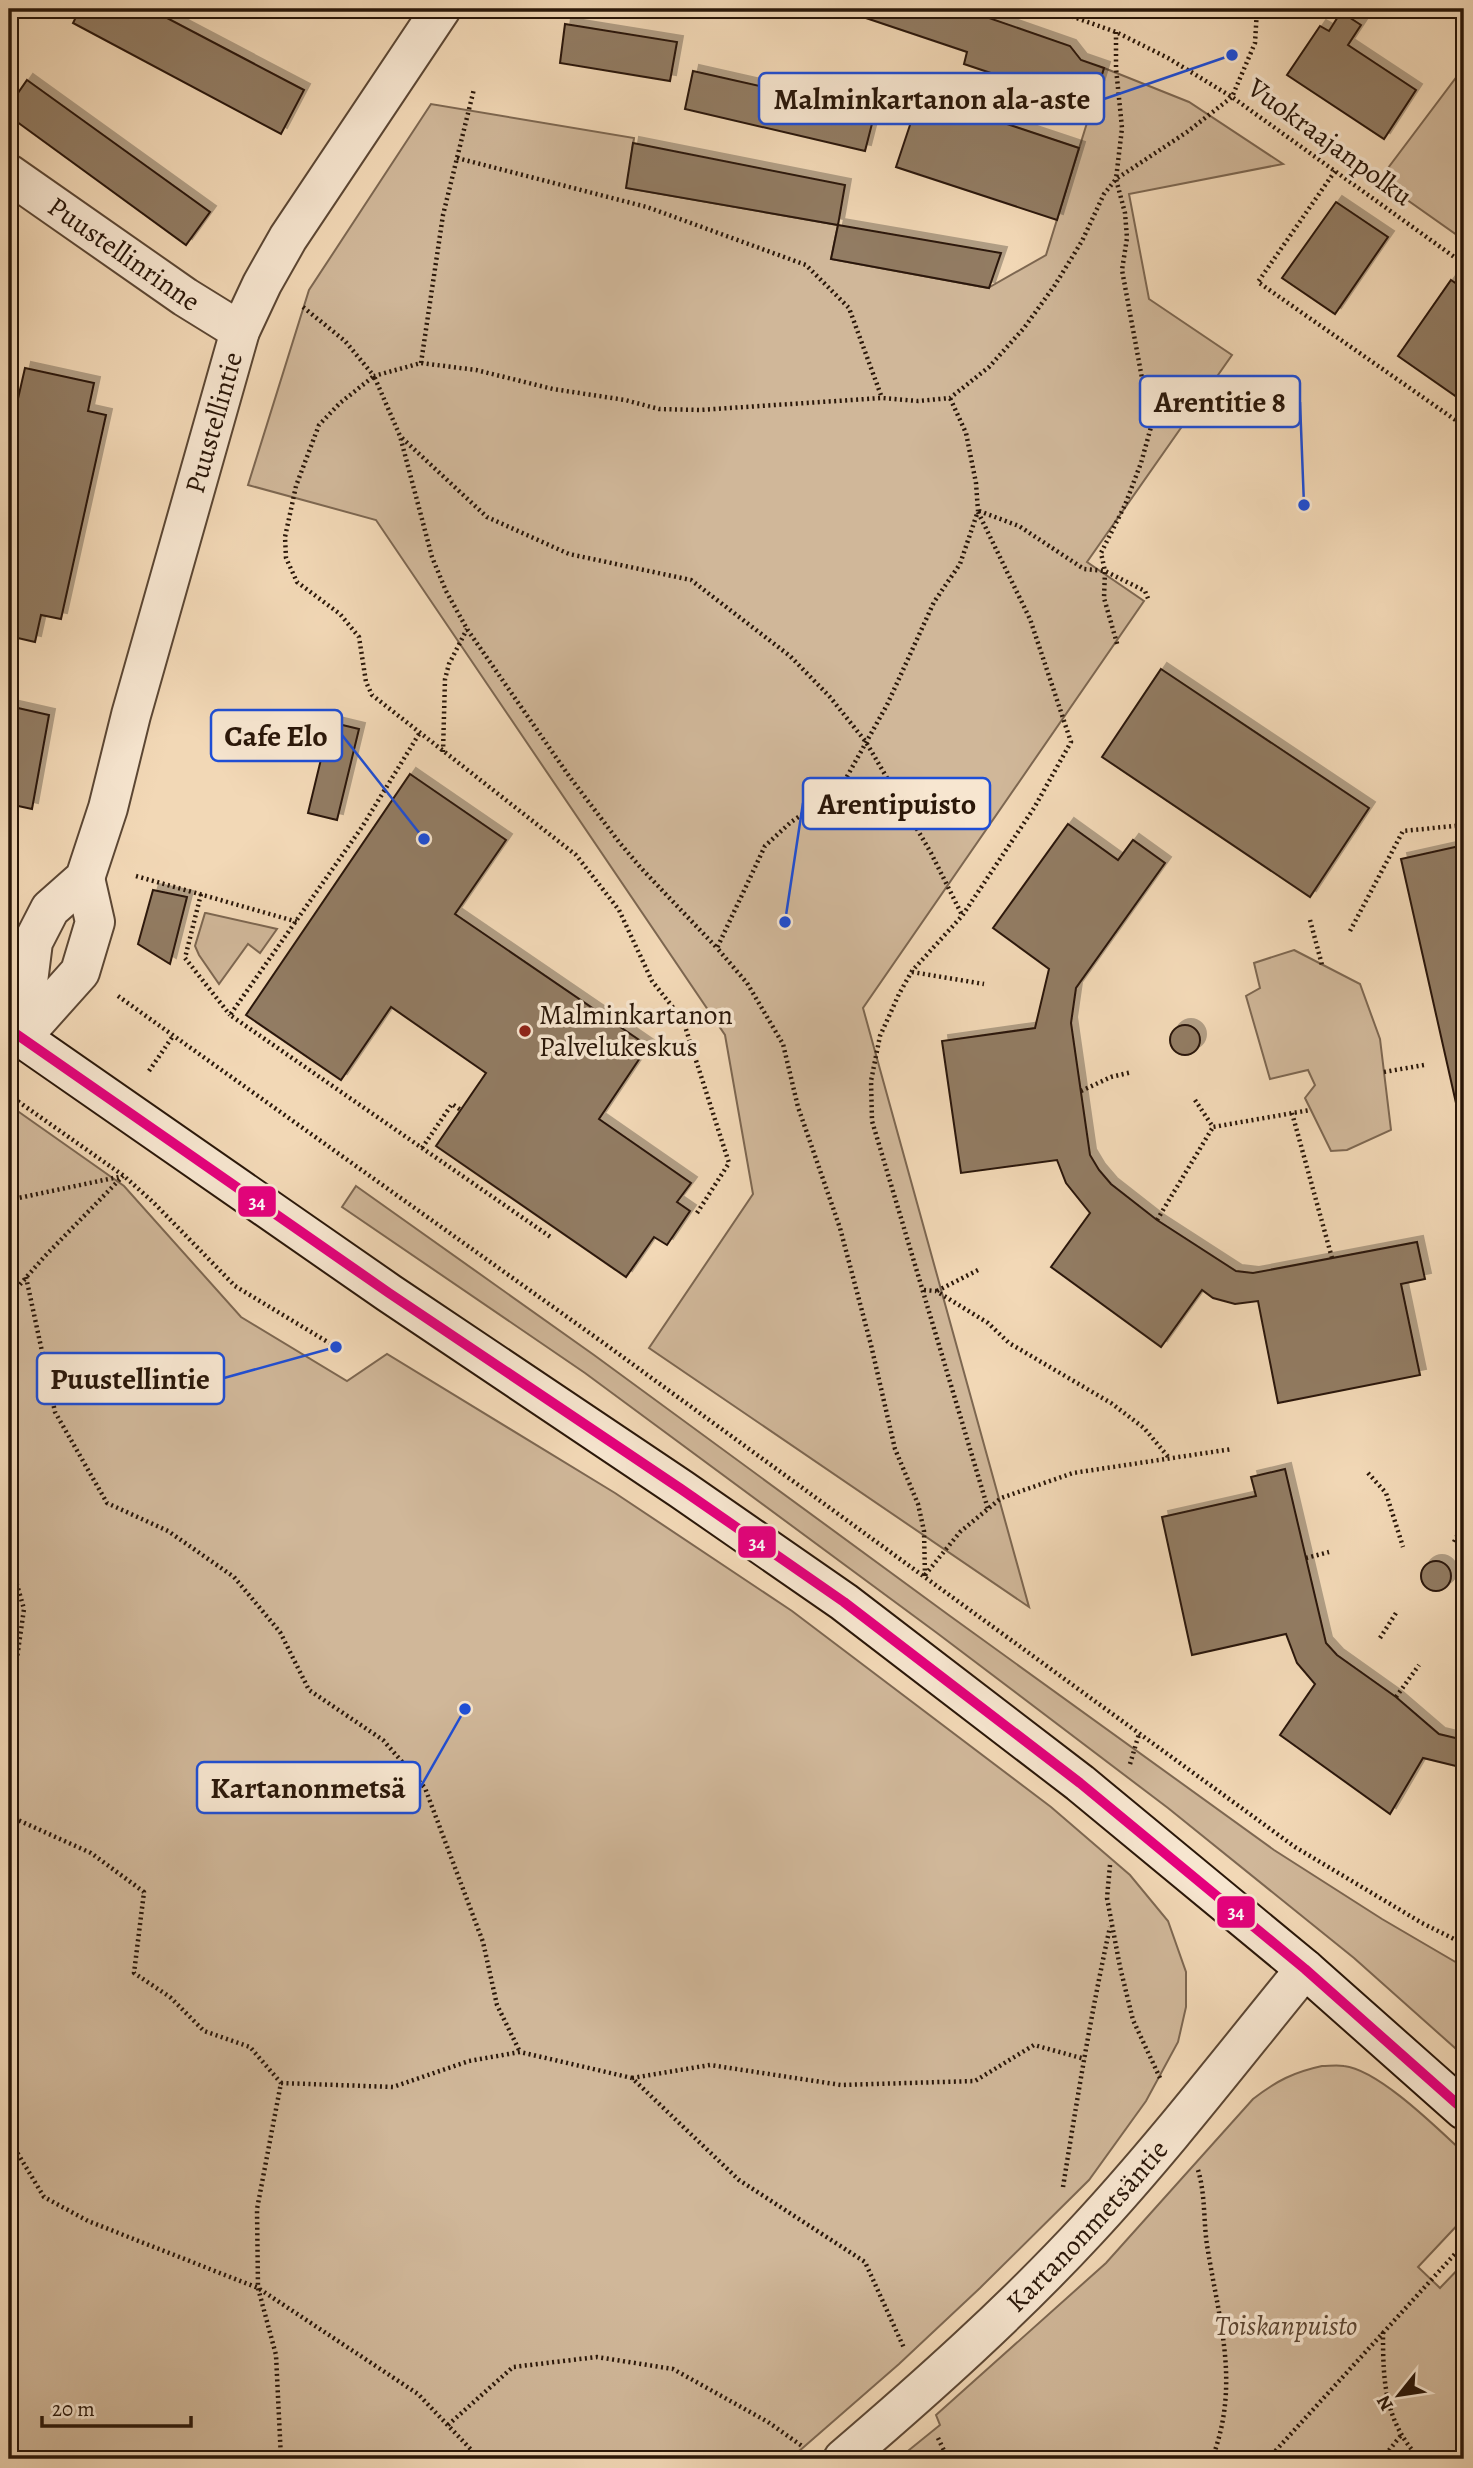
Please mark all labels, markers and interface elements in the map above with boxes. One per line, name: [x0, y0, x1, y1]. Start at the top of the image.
street label: Vuokraajanpolku: [1239, 69, 1421, 215]
callout: Malminkartanon ala-aste: [759, 73, 1104, 124]
text: Malminkartanon ala-aste: [774, 79, 1090, 119]
street label: Puustellinrinne: [40, 188, 207, 321]
street label: Puustellintie: [176, 347, 252, 498]
callout: Arentitie 8: [1140, 376, 1300, 427]
text: Arentitie 8: [1153, 382, 1286, 422]
callout: Cafe Elo: [211, 710, 342, 761]
text: Cafe Elo: [224, 716, 328, 756]
callout: Arentipuisto: [803, 778, 990, 829]
text: Arentipuisto: [817, 784, 976, 824]
place label: Malminkartanon Palvelukeskus: [539, 996, 733, 1066]
marker: Malminkartanon Palvelukeskus: [517, 1023, 533, 1039]
line badge: 34: [237, 1185, 277, 1218]
text: 34: [248, 1189, 266, 1215]
callout: Puustellintie: [37, 1353, 224, 1404]
text: Puustellintie: [50, 1359, 210, 1399]
line badge: 34: [737, 1525, 777, 1559]
text: 34: [748, 1530, 766, 1556]
callout: Kartanonmetsä: [197, 1762, 420, 1813]
text: Kartanonmetsä: [210, 1768, 406, 1808]
line badge: 34: [1216, 1895, 1256, 1929]
text: 34: [1227, 1899, 1245, 1925]
street label: Kartanonmetsäntie: [998, 2132, 1177, 2321]
park label: Toiskanpuisto: [1215, 2307, 1357, 2345]
north arrow: [1364, 2360, 1434, 2430]
scale bar: [42, 2384, 191, 2428]
text: N: [1370, 2390, 1400, 2415]
text: 20 m: [52, 2395, 95, 2423]

